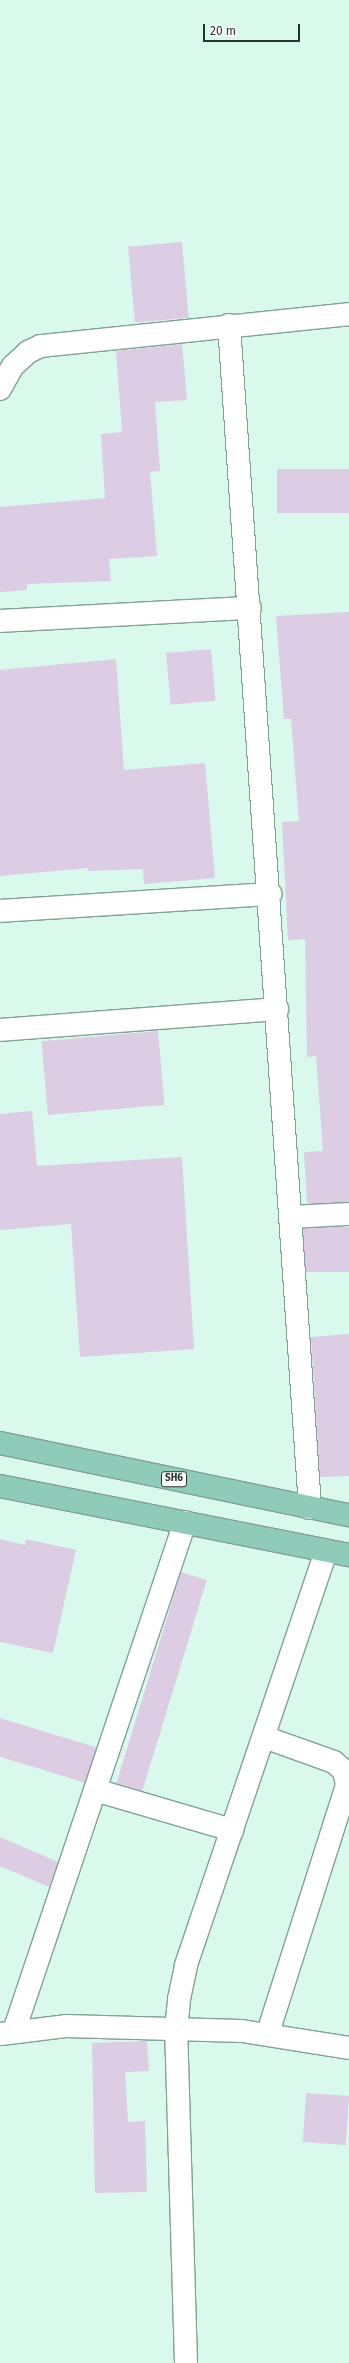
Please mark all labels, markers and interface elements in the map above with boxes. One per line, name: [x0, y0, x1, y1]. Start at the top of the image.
scale bar: [205, 16, 302, 42]
text: 20 m: [210, 24, 236, 38]
road number: SH6: [160, 1471, 188, 1487]

